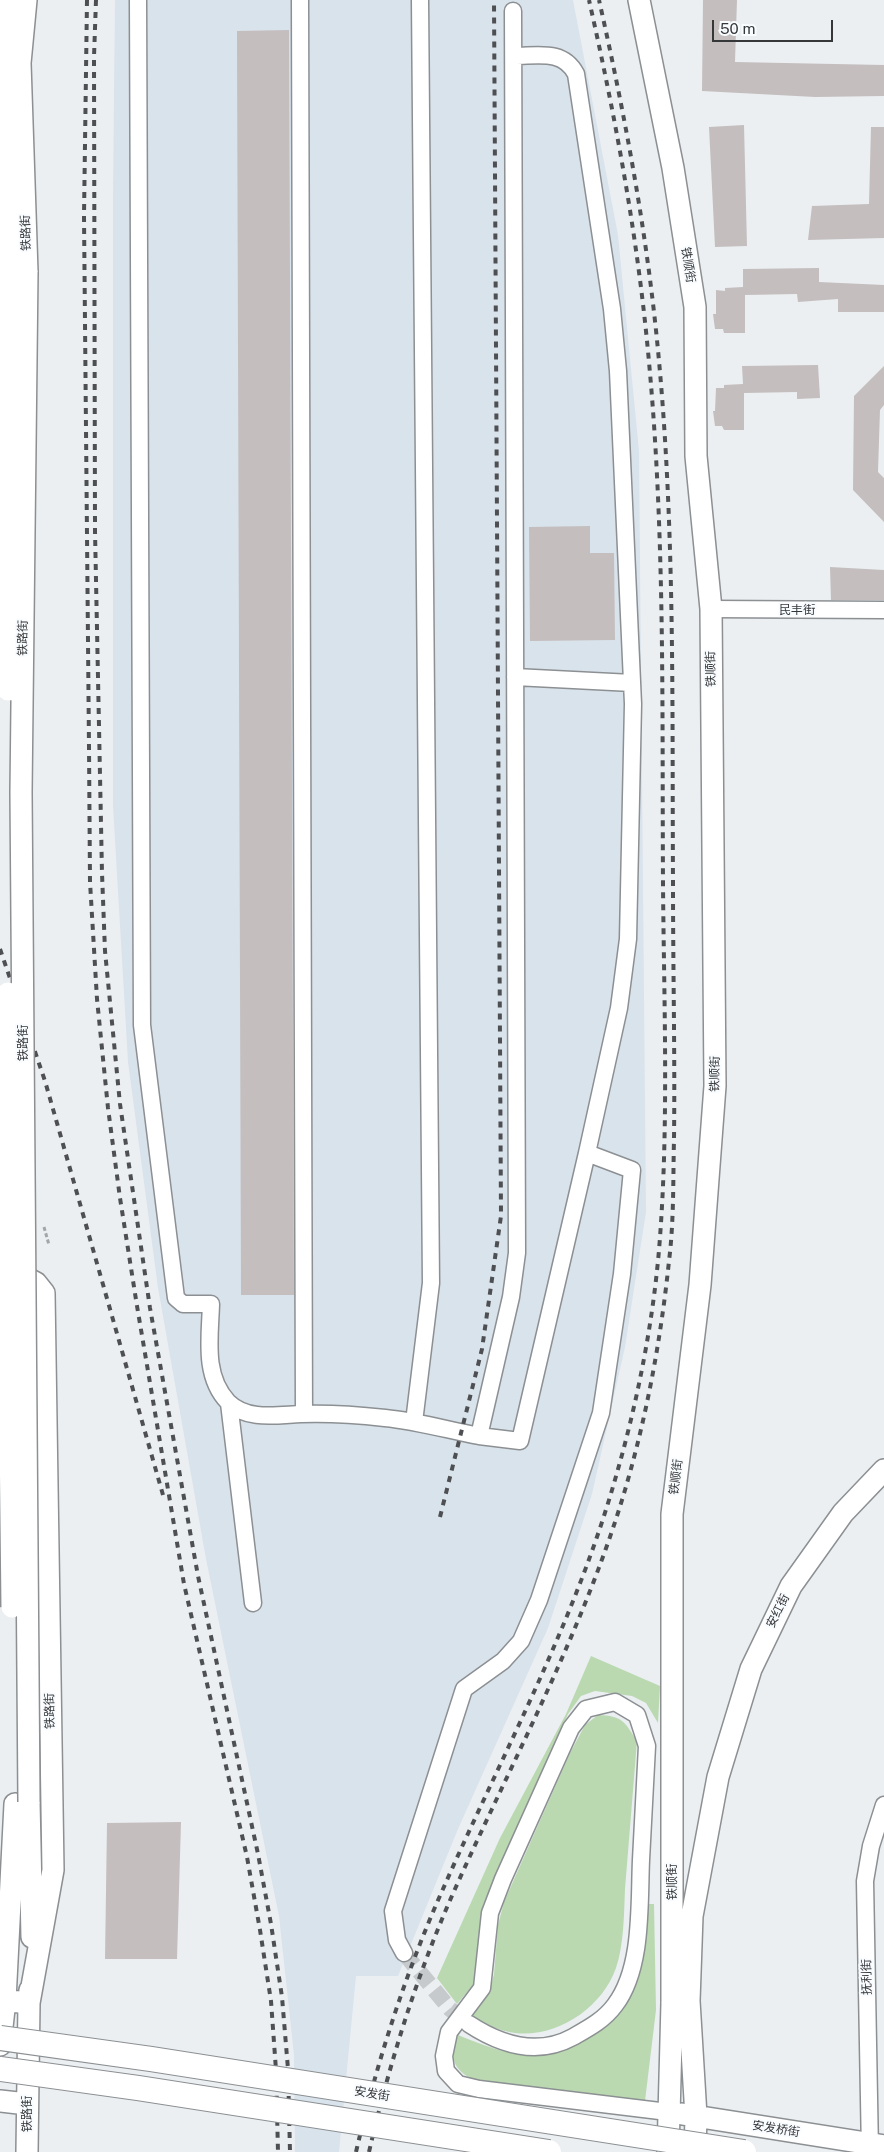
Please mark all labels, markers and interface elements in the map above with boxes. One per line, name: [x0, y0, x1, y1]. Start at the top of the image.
scale bar: [714, 10, 835, 42]
text: 50 m: [720, 20, 755, 37]
street label: 铁路街: [18, 215, 34, 251]
street label: 铁顺街: [678, 246, 698, 284]
street label: 民丰街: [779, 603, 815, 617]
street label: 铁路街: [15, 620, 31, 656]
street label: 铁顺街: [703, 651, 719, 687]
street label: 铁路街: [16, 1025, 30, 1061]
street label: 铁顺街: [707, 1056, 723, 1092]
street label: 铁顺街: [667, 1458, 685, 1496]
street label: 安红街: [763, 1592, 793, 1630]
street label: 铁路街: [42, 1693, 58, 1729]
street label: 铁顺街: [665, 1864, 679, 1900]
street label: 抚利街: [859, 1959, 875, 1995]
street label: 安发街: [353, 2084, 391, 2104]
street label: 铁路街: [20, 2096, 34, 2132]
street label: 安发桥街: [751, 2118, 801, 2140]

